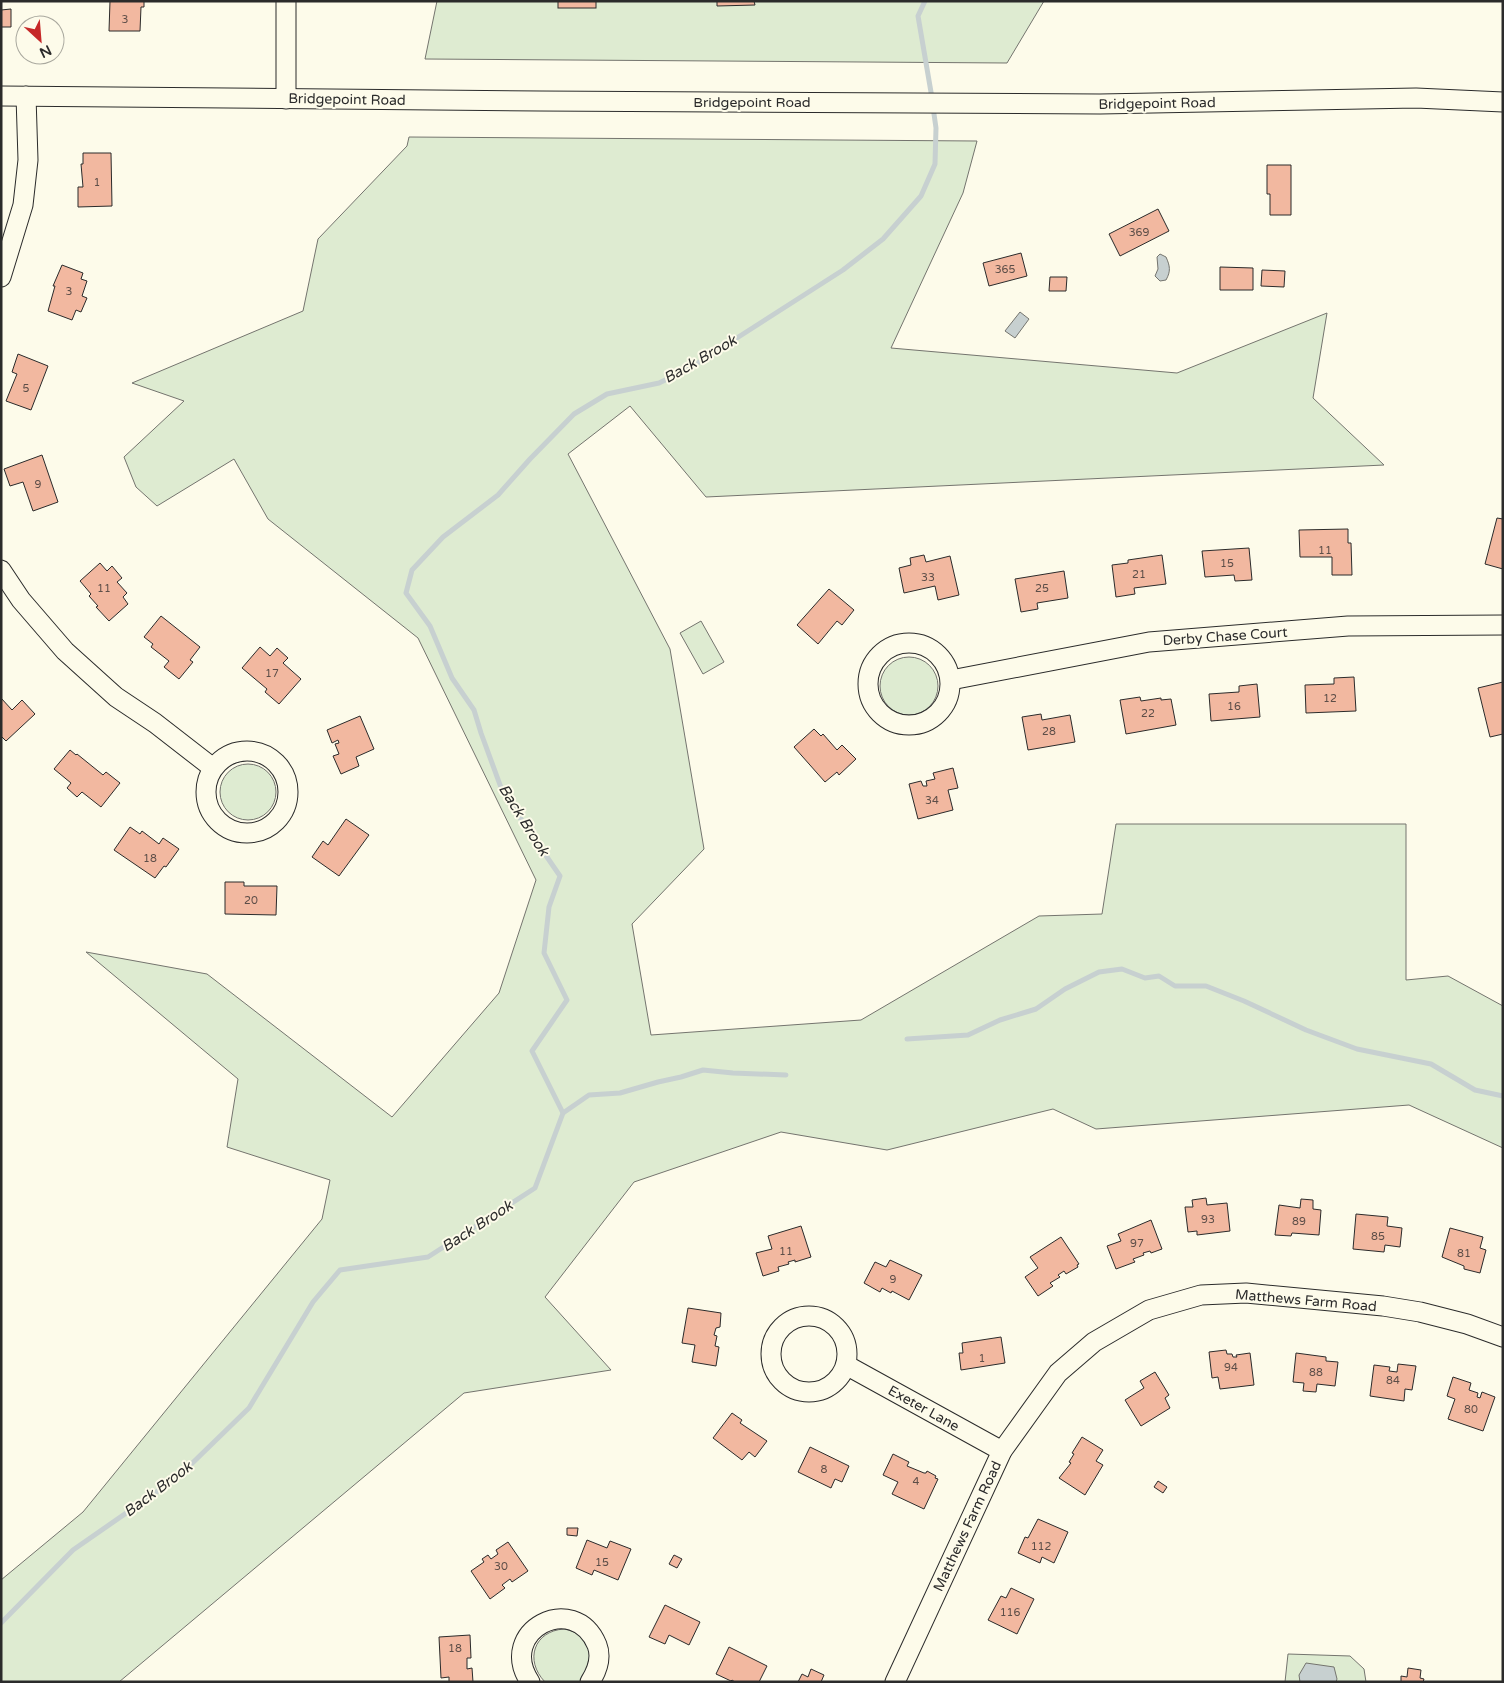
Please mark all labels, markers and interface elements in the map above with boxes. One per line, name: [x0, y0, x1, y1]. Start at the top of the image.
house number: 3: [122, 13, 129, 26]
north arrow: [15, 15, 65, 65]
text: N: [37, 41, 54, 61]
street label: Bridgepoint Road: [288, 90, 406, 109]
street label: Bridgepoint Road: [693, 94, 811, 111]
street label: Bridgepoint Road: [1098, 94, 1216, 113]
house number: 1: [94, 176, 100, 189]
house number: 369: [1129, 226, 1149, 239]
house number: 365: [995, 263, 1015, 276]
house number: 3: [66, 285, 73, 298]
water label: Back Brook: [660, 330, 741, 387]
house number: 5: [23, 382, 30, 395]
house number: 9: [35, 478, 42, 491]
house number: 11: [1318, 544, 1332, 557]
house number: 15: [1220, 557, 1234, 570]
house number: 21: [1132, 568, 1146, 581]
house number: 33: [921, 571, 935, 584]
house number: 11: [97, 582, 111, 595]
house number: 25: [1035, 582, 1049, 595]
street label: Derby Chase Court: [1162, 624, 1289, 649]
house number: 17: [265, 667, 279, 680]
house number: 12: [1323, 692, 1337, 705]
house number: 16: [1227, 700, 1241, 713]
house number: 22: [1141, 707, 1155, 720]
house number: 28: [1042, 725, 1056, 738]
water label: Back Brook: [495, 781, 554, 861]
house number: 34: [925, 794, 939, 807]
house number: 18: [143, 852, 157, 865]
house number: 20: [244, 894, 258, 907]
water label: Back Brook: [438, 1195, 517, 1256]
house number: 93: [1201, 1213, 1215, 1226]
house number: 89: [1292, 1215, 1306, 1228]
house number: 85: [1371, 1230, 1385, 1243]
house number: 97: [1130, 1237, 1144, 1250]
house number: 11: [779, 1245, 793, 1258]
house number: 81: [1457, 1247, 1471, 1260]
house number: 9: [890, 1273, 897, 1286]
street label: Matthews Farm Road: [1234, 1286, 1377, 1315]
house number: 1: [979, 1352, 985, 1365]
house number: 94: [1224, 1361, 1238, 1374]
house number: 88: [1309, 1366, 1323, 1379]
house number: 84: [1386, 1374, 1400, 1387]
street label: Exeter Lane: [885, 1382, 962, 1435]
house number: 80: [1464, 1403, 1478, 1416]
water label: Back Brook: [120, 1456, 197, 1521]
street label: Matthews Farm Road: [930, 1458, 1005, 1594]
house number: 8: [821, 1463, 828, 1476]
house number: 4: [913, 1475, 920, 1488]
house number: 112: [1031, 1540, 1051, 1553]
house number: 15: [595, 1556, 609, 1569]
house number: 30: [494, 1560, 508, 1573]
house number: 116: [1000, 1606, 1020, 1619]
house number: 18: [448, 1642, 462, 1655]

